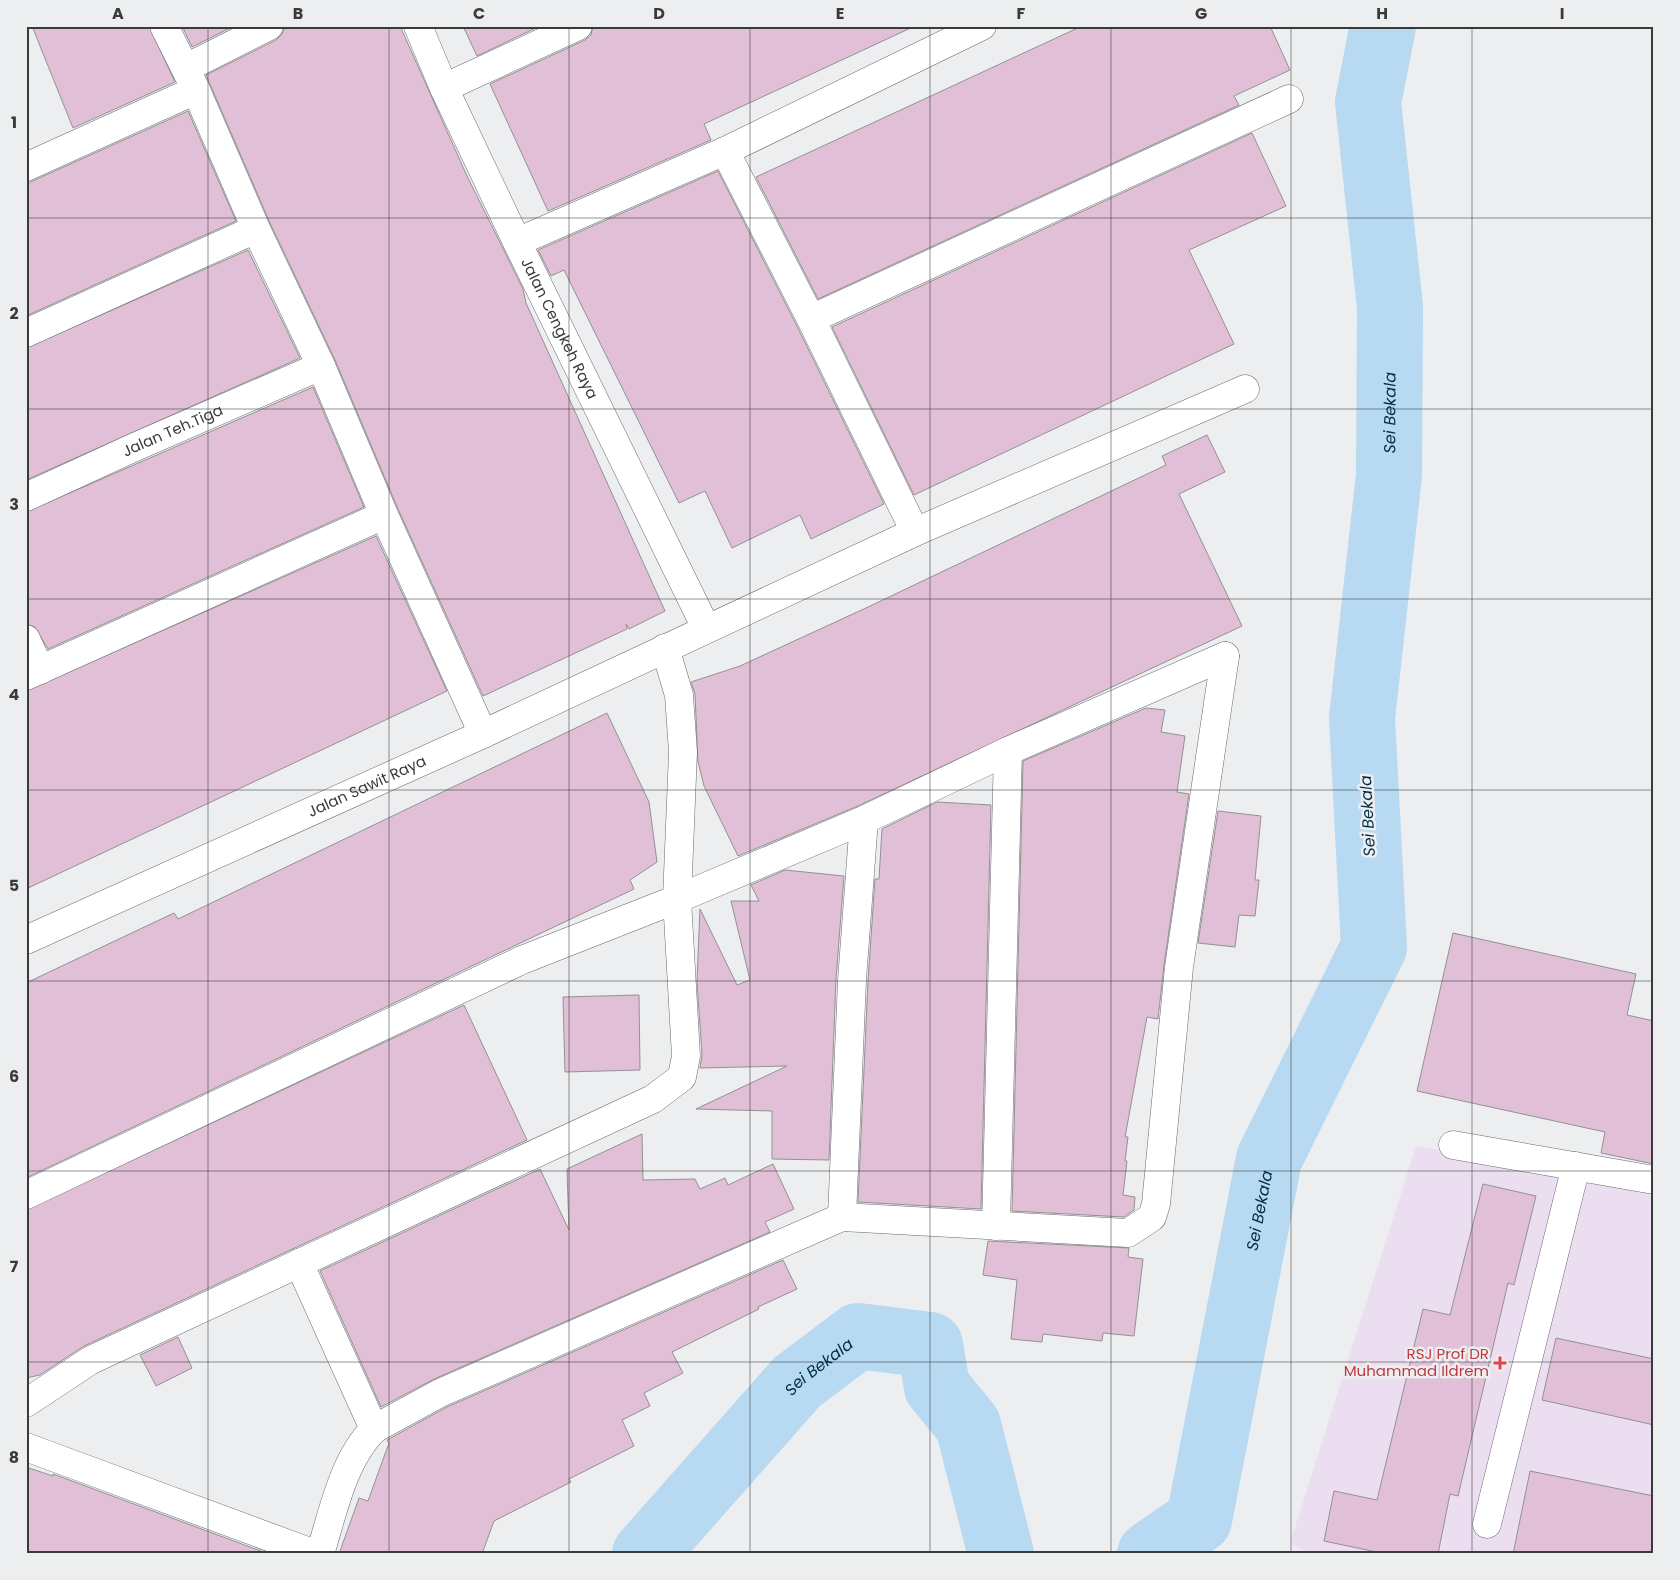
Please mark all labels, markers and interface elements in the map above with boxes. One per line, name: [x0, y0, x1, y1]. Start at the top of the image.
text: A: [112, 2, 124, 25]
text: B: [293, 2, 303, 25]
text: C: [473, 2, 485, 25]
text: D: [653, 2, 665, 25]
text: E: [836, 2, 844, 25]
text: F: [1017, 2, 1026, 25]
text: G: [1195, 2, 1207, 25]
text: H: [1376, 2, 1388, 25]
text: I: [1560, 2, 1564, 25]
text: 1: [11, 111, 17, 134]
street label: Jalan Cengkeh Raya: [516, 254, 603, 402]
text: 2: [9, 302, 19, 325]
water label: Sei Bekala: [1378, 372, 1402, 454]
street label: Jalan Teh.Tiga: [119, 399, 226, 461]
text: 3: [9, 493, 19, 516]
text: 4: [9, 683, 20, 706]
street label: Jalan Sawit Raya: [304, 750, 429, 822]
water label: Sei Bekala: [1354, 775, 1381, 857]
text: 5: [9, 874, 19, 897]
text: 6: [9, 1065, 19, 1088]
water label: Sei Bekala: [1240, 1168, 1279, 1253]
text: 7: [10, 1255, 19, 1278]
water label: Sei Bekala: [779, 1333, 858, 1401]
place label: RSJ Prof DR Muhammad Ildrem: [1344, 1343, 1489, 1381]
marker: RSJ Prof DR Muhammad Ildrem: [1493, 1356, 1507, 1370]
text: 8: [9, 1446, 19, 1469]

